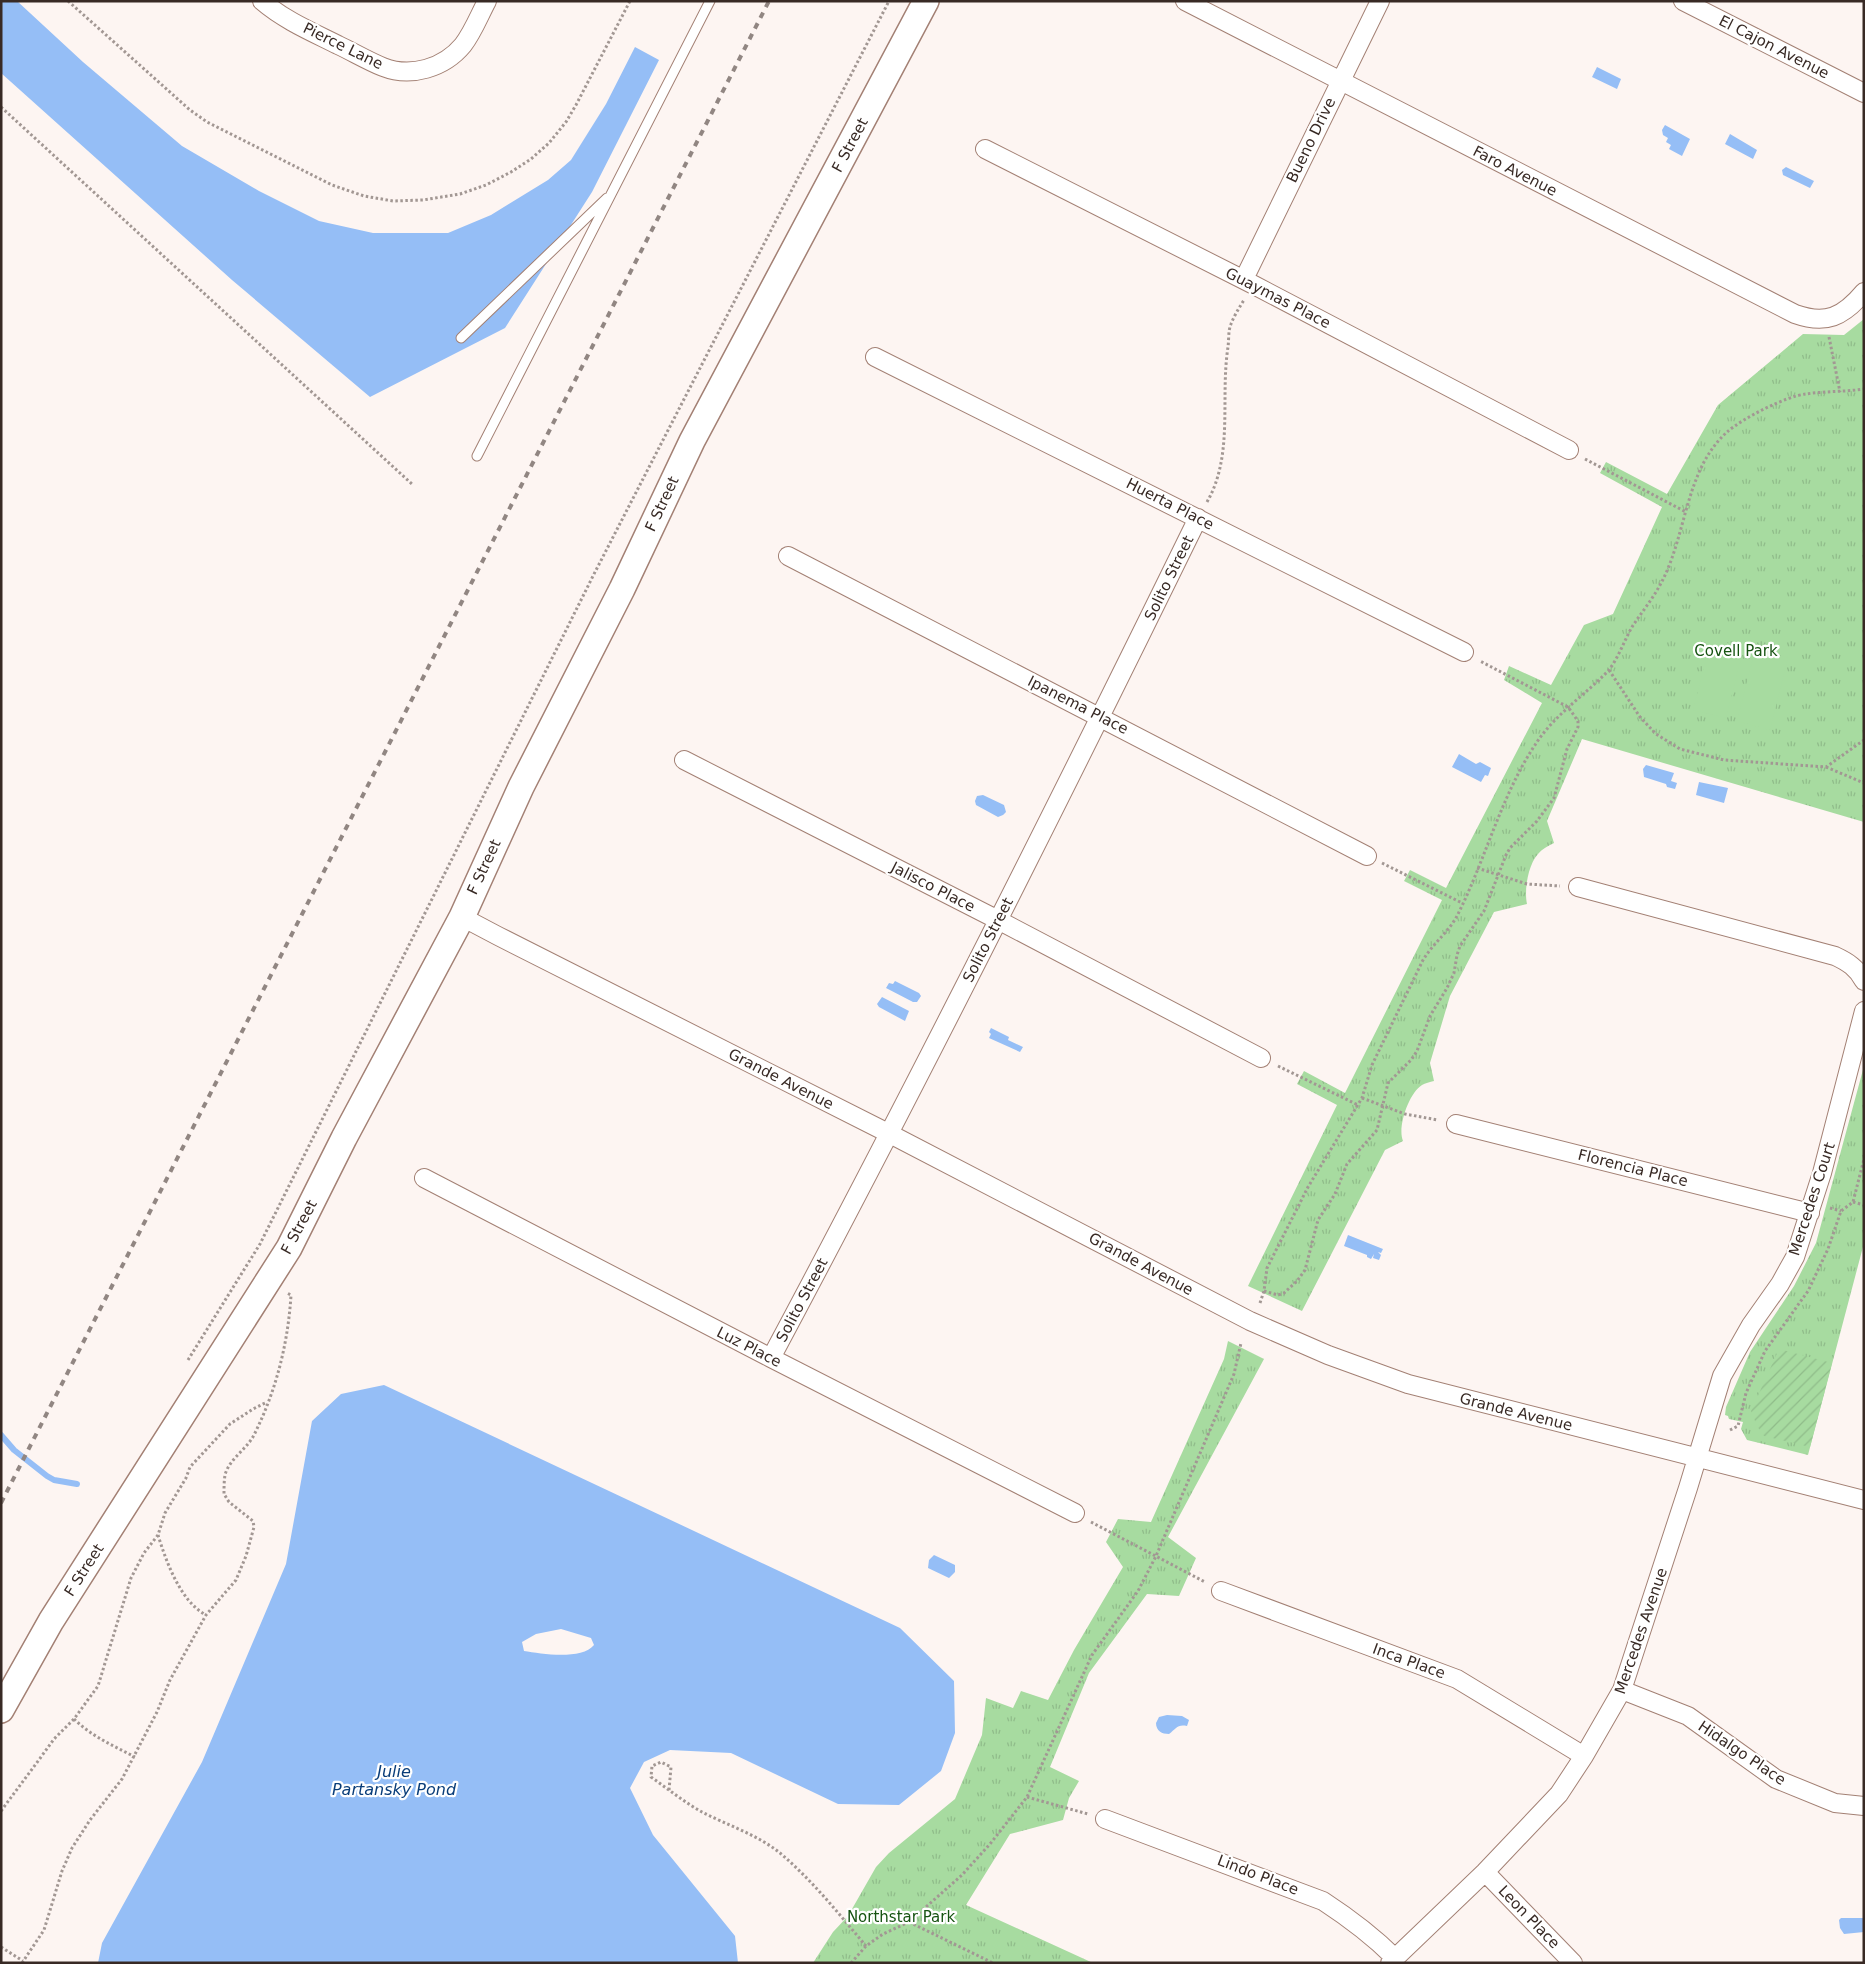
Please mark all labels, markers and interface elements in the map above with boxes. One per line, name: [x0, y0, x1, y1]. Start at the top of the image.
street label: El Cajon Avenue: [1716, 11, 1832, 83]
street label: Pierce Lane: [300, 19, 386, 73]
street label: Bueno Drive: [1283, 94, 1339, 186]
street label: F Street: [828, 115, 872, 175]
street label: Faro Avenue: [1470, 142, 1560, 200]
street label: Guaymas Place: [1222, 264, 1334, 332]
street label: F Street: [641, 473, 683, 535]
street label: Huerta Place: [1123, 474, 1217, 534]
street label: Solito Street: [1141, 532, 1197, 623]
park label: Covell Park: [1694, 642, 1778, 660]
street label: Ipanema Place: [1025, 672, 1131, 738]
street label: F Street: [463, 836, 505, 898]
street label: Jalisco Place: [887, 858, 978, 916]
street label: Solito Street: [959, 895, 1017, 985]
street label: Grande Avenue: [725, 1045, 837, 1113]
street label: Mercedes Court: [1785, 1140, 1839, 1258]
street label: Florencia Place: [1576, 1146, 1690, 1190]
street label: F Street: [277, 1197, 321, 1257]
street label: Grande Avenue: [1086, 1229, 1196, 1299]
street label: Solito Street: [772, 1255, 832, 1345]
street label: Luz Place: [714, 1323, 784, 1371]
street label: Grande Avenue: [1458, 1389, 1574, 1435]
street label: F Street: [60, 1540, 108, 1600]
street label: Mercedes Avenue: [1611, 1565, 1671, 1697]
street label: Inca Place: [1370, 1640, 1448, 1682]
street label: Hidalgo Place: [1695, 1717, 1789, 1789]
water label: Julie Partansky Pond: [332, 1762, 457, 1799]
street label: Lindo Place: [1215, 1851, 1301, 1899]
street label: Leon Place: [1495, 1882, 1563, 1952]
park label: Northstar Park: [847, 1908, 955, 1926]

